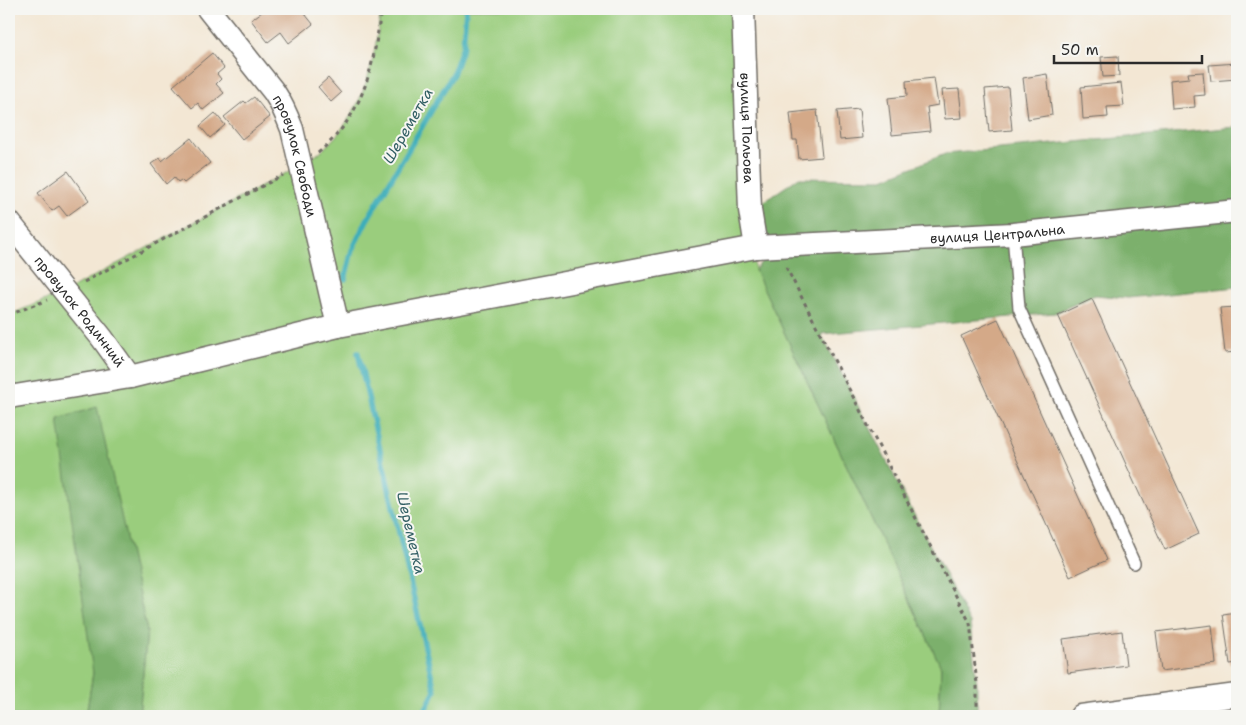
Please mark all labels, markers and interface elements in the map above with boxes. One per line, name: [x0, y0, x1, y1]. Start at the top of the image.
scale bar: [1054, 32, 1201, 64]
text: 50 m: [1061, 40, 1099, 60]
street label: вулиця Польова: [736, 72, 758, 184]
water label: Шереметка: [378, 85, 438, 167]
street label: провулок Свободи: [269, 91, 321, 219]
street label: вулиця Центральна: [930, 220, 1066, 247]
street label: провулок Родинний: [31, 252, 129, 371]
water label: Шереметка: [392, 490, 430, 576]

